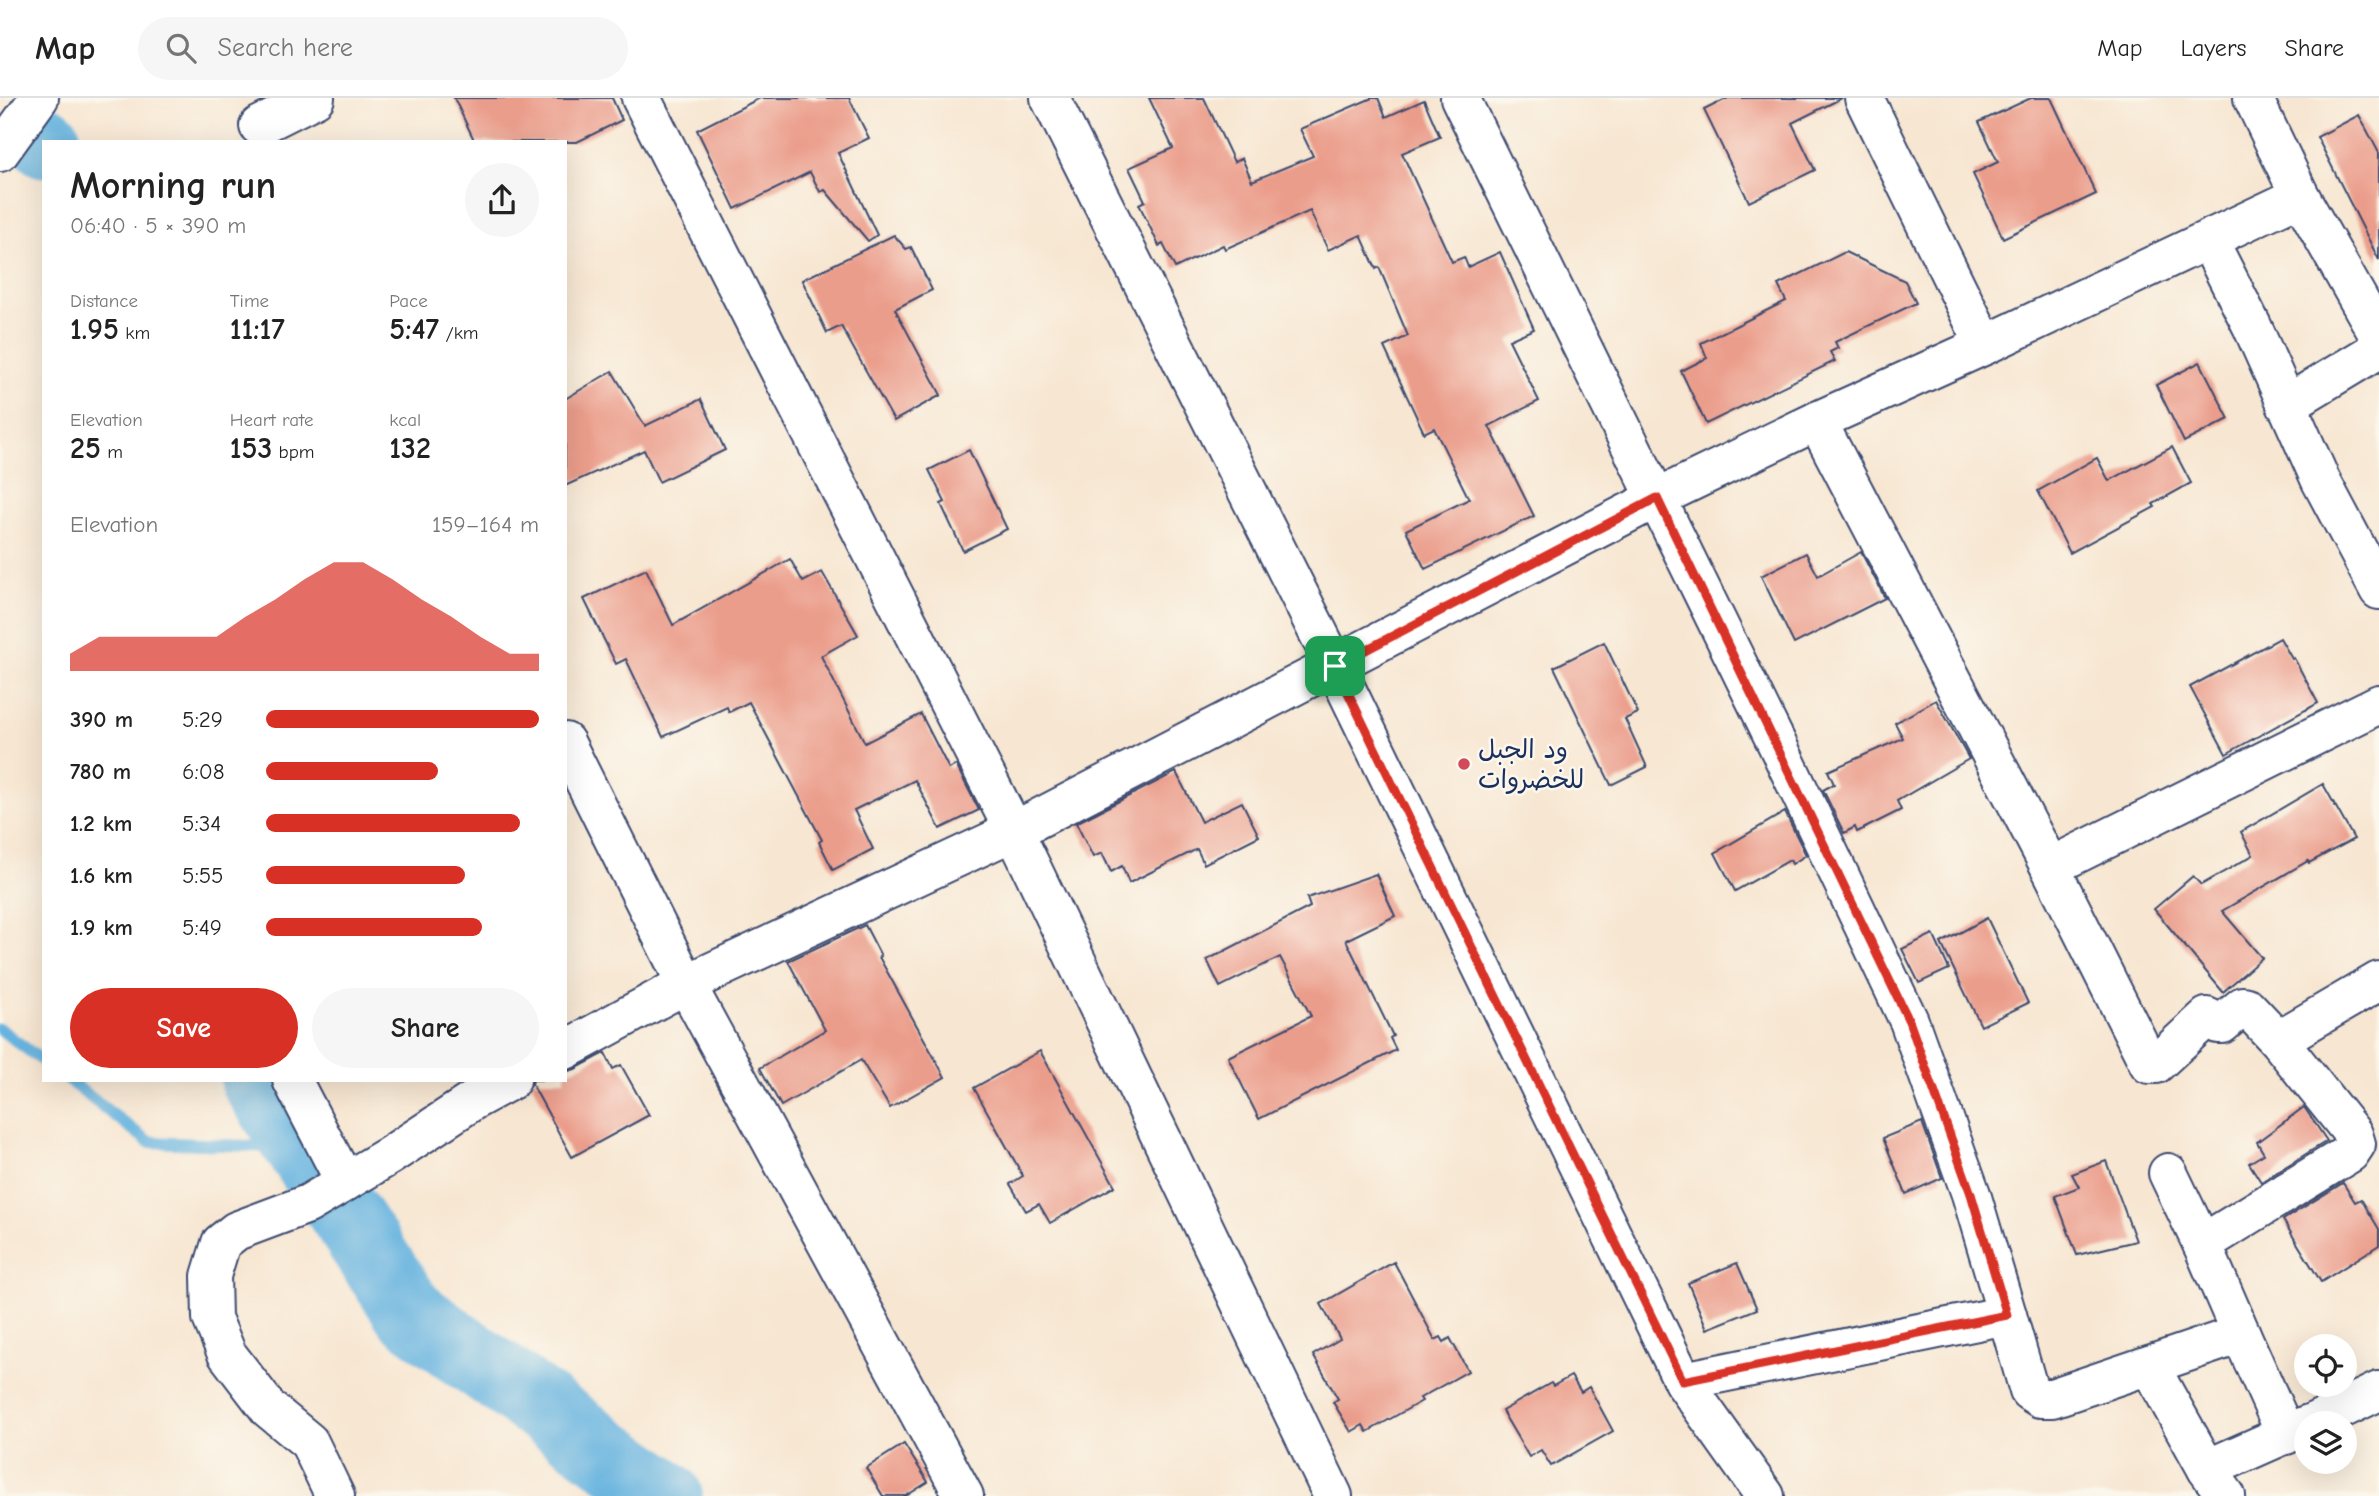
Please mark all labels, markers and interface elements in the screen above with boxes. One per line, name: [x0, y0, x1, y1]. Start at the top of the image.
search box: [138, 17, 628, 80]
text: Map: [35, 29, 96, 67]
icon: search: [162, 29, 200, 67]
text: Search here: [218, 33, 353, 63]
text: Map: [2097, 34, 2143, 62]
text: Layers: [2181, 34, 2246, 62]
text: Share: [2284, 34, 2344, 62]
button: share: [465, 163, 539, 237]
text: Morning run: [70, 164, 276, 208]
text: 06:40 · 5 × 390 m: [70, 212, 246, 239]
text: Distance: [70, 290, 138, 312]
text: Time: [230, 290, 269, 312]
text: Pace: [389, 290, 428, 312]
text: 1.95: [70, 312, 119, 347]
text: 11:17: [230, 312, 285, 347]
text: 5:47: [389, 312, 439, 347]
text: km: [119, 322, 150, 344]
text: /km: [439, 322, 479, 344]
text: Elevation: [70, 409, 143, 431]
text: Heart rate: [230, 409, 313, 431]
text: kcal: [389, 409, 421, 431]
text: 25: [70, 431, 101, 466]
text: 153: [230, 431, 272, 466]
text: 132: [389, 431, 431, 466]
text: m: [101, 441, 123, 463]
text: bpm: [272, 441, 315, 463]
text: Elevation: [70, 511, 158, 538]
text: 159–164 m: [432, 511, 539, 538]
pin: [1305, 636, 1365, 696]
icon: arrive: [1316, 647, 1354, 685]
text: 390 m: [70, 706, 133, 733]
text: 5:29: [182, 706, 223, 733]
place label: ود الجبل للخضروات: [1478, 735, 1584, 795]
marker: ود الجبل للخضروات: [1456, 756, 1472, 772]
text: 780 m: [70, 758, 131, 785]
text: 6:08: [182, 758, 224, 785]
text: 1.2 km: [70, 810, 132, 837]
text: 5:34: [182, 810, 221, 837]
text: 1.6 km: [70, 862, 133, 889]
text: 5:55: [182, 862, 224, 889]
text: 1.9 km: [70, 914, 133, 941]
text: 5:49: [182, 914, 222, 941]
button: Save: [70, 988, 298, 1068]
button: Share: [312, 988, 539, 1068]
map controls: [2294, 1334, 2357, 1474]
button: locate: [2294, 1334, 2357, 1397]
button: layers: [2294, 1411, 2357, 1474]

